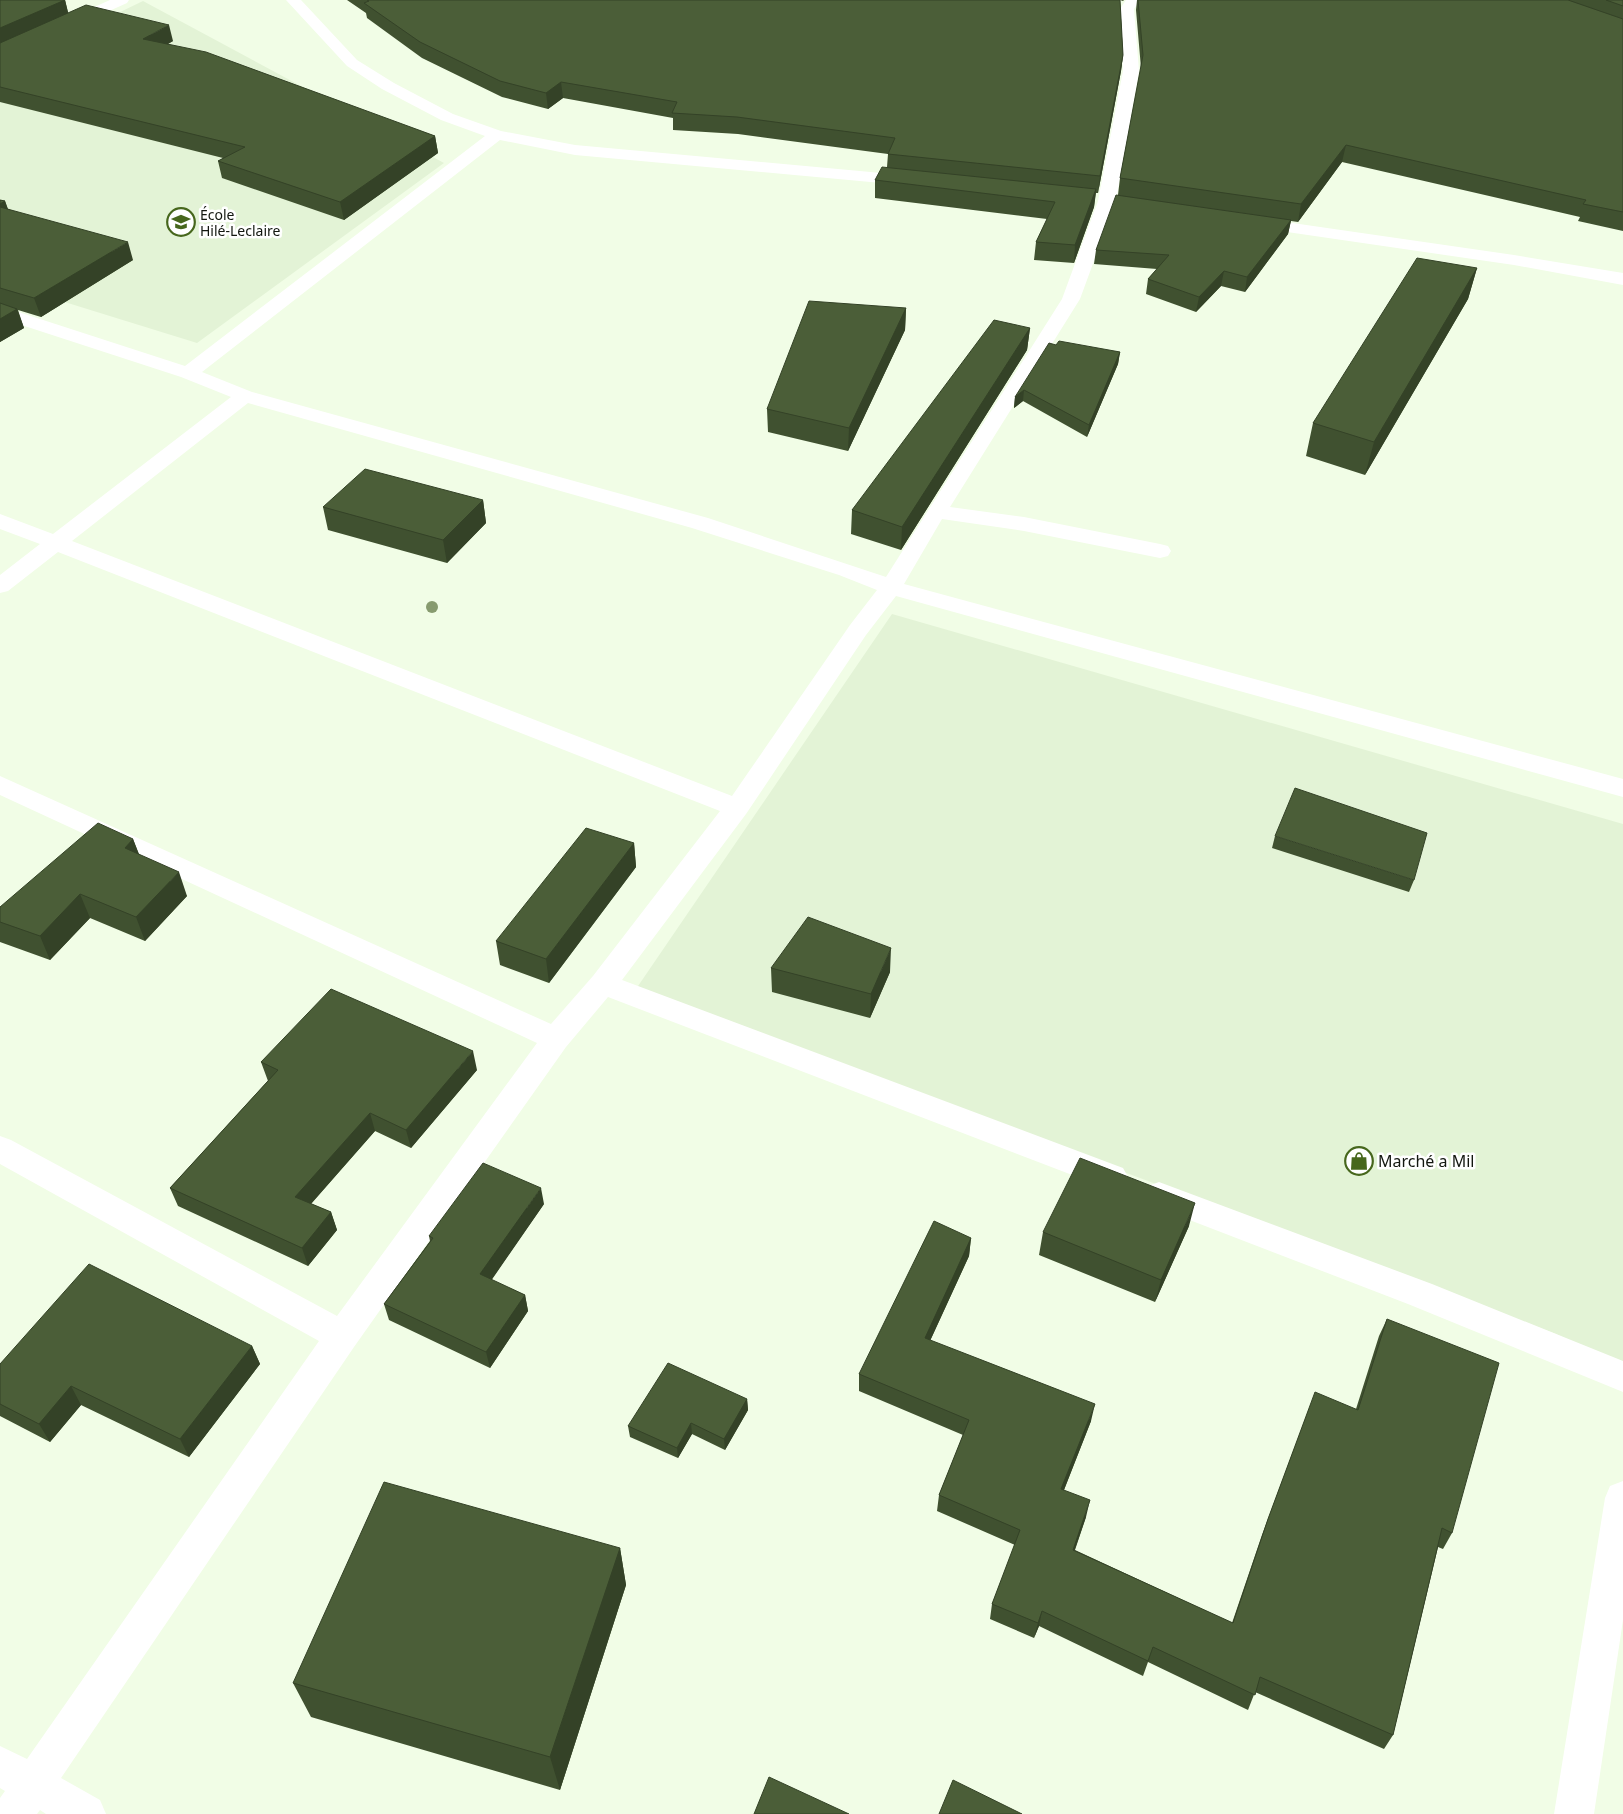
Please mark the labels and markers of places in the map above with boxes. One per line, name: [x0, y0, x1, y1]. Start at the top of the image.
place label: École Hilé-Leclaire: [200, 205, 281, 240]
school or university icon: École Hilé-Leclaire: [166, 207, 196, 237]
shop icon: Marché a Mil: [1344, 1146, 1374, 1176]
place label: Marché a Mil: [1378, 1150, 1474, 1172]

